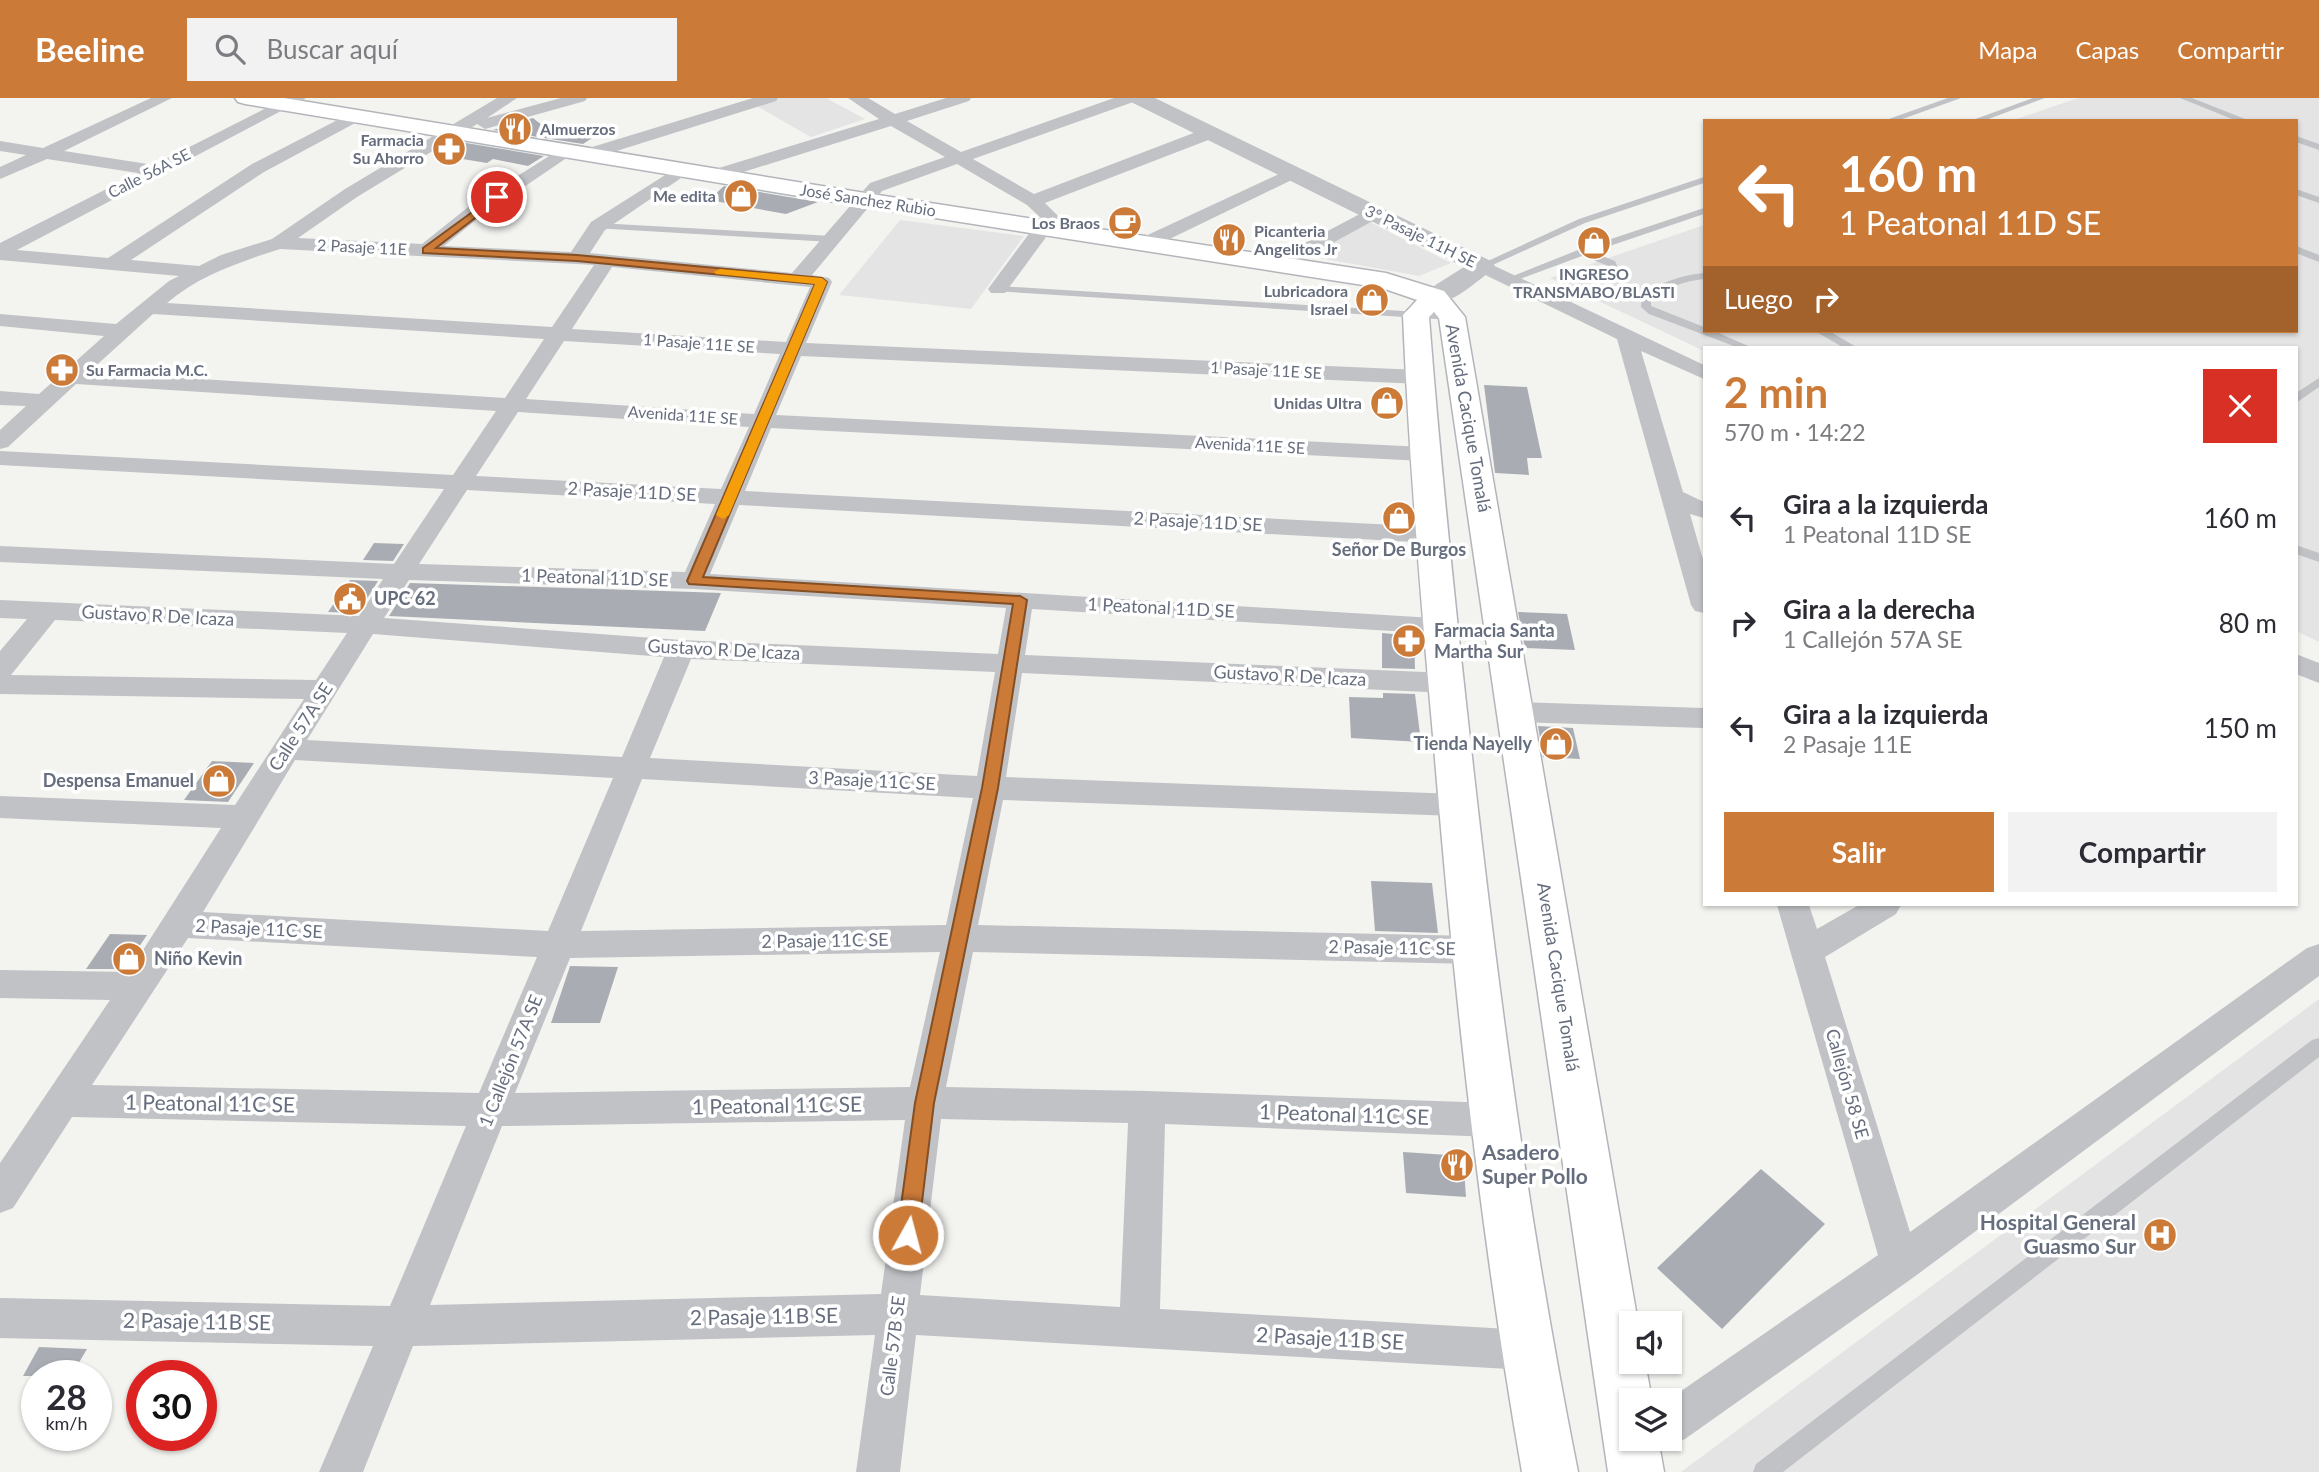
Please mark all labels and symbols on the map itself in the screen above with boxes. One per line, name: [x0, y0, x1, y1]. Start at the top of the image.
restaurant icon: Almuerzos: [496, 110, 534, 148]
place label: Almuerzos: [539, 119, 615, 138]
place label: Farmacia Su Ahorro: [353, 130, 424, 167]
pharmacy icon: Farmacia Su Ahorro: [430, 130, 468, 168]
street label: Calle 56A SE: [105, 144, 193, 201]
pin: [467, 167, 527, 227]
shop icon: Me edita: [722, 177, 760, 215]
street label: José Sanchez Rubio: [799, 179, 937, 220]
place label: Me edita: [653, 186, 716, 205]
street label: 3° Pasaje 11H SE: [1363, 200, 1480, 271]
cafe icon: Los Braos: [1106, 204, 1144, 242]
place label: Los Braos: [1031, 213, 1100, 232]
restaurant icon: Picanteria Angelitos Jr: [1210, 221, 1248, 259]
place label: Picanteria Angelitos Jr: [1253, 221, 1337, 258]
shop icon: INGRESO TRANSMABO/BLASTI: [1575, 224, 1613, 262]
street label: 2 Pasaje 11E: [317, 235, 407, 258]
place label: INGRESO TRANSMABO/BLASTI: [1513, 264, 1675, 301]
place label: Lubricadora Israel: [1264, 281, 1348, 318]
shop icon: Lubricadora Israel: [1353, 281, 1391, 319]
street label: Avenida Cacique Tomalá: [1442, 322, 1496, 514]
street label: 1 Pasaje 11E SE: [643, 329, 755, 356]
pharmacy icon: Su Farmacia M.C.: [43, 351, 81, 389]
street label: 1 Pasaje 11E SE: [1210, 357, 1322, 382]
place label: Su Farmacia M.C.: [86, 360, 208, 379]
shop icon: Unidas Ultra: [1368, 384, 1406, 422]
place label: Unidas Ultra: [1274, 393, 1362, 412]
street label: Avenida 11E SE: [627, 401, 739, 428]
street label: Avenida 11E SE: [1194, 432, 1306, 457]
street label: 2 Pasaje 11D SE: [567, 477, 697, 505]
shop icon: Señor De Burgos: [1380, 499, 1418, 537]
street label: 2 Pasaje 11D SE: [1133, 507, 1263, 535]
place label: Señor De Burgos: [1332, 538, 1466, 560]
street label: 1 Peatonal 11D SE: [521, 563, 669, 591]
public building icon: UPC 62: [331, 580, 369, 618]
place label: UPC 62: [374, 587, 436, 609]
street label: 1 Peatonal 11D SE: [1087, 592, 1235, 622]
street label: Gustavo R De Icaza: [81, 600, 235, 630]
place label: Farmacia Santa Martha Sur: [1434, 619, 1555, 662]
pharmacy icon: Farmacia Santa Martha Sur: [1390, 622, 1428, 660]
street label: Gustavo R De Icaza: [647, 634, 801, 664]
street label: Gustavo R De Icaza: [1213, 660, 1367, 690]
street label: Calle 57A SE: [263, 678, 337, 775]
shop icon: Tienda Nayelly: [1537, 725, 1575, 763]
place label: Tienda Nayelly: [1413, 732, 1532, 754]
shop icon: Despensa Emanuel: [200, 762, 238, 800]
street label: 3 Pasaje 11C SE: [808, 766, 936, 794]
place label: Despensa Emanuel: [43, 769, 194, 791]
street label: Avenida Cacique Tomalá: [1533, 881, 1585, 1073]
street label: 2 Pasaje 11C SE: [195, 914, 323, 942]
street label: 2 Pasaje 11C SE: [761, 928, 889, 952]
street label: 2 Pasaje 11C SE: [1328, 935, 1456, 959]
shop icon: Niño Kevin: [110, 940, 148, 978]
place label: Niño Kevin: [154, 947, 242, 969]
street label: 1 Callejón 57A SE: [474, 991, 547, 1130]
street label: Callejón 58 SE: [1822, 1026, 1874, 1141]
street label: 1 Peatonal 11C SE: [125, 1089, 295, 1116]
street label: 1 Peatonal 11C SE: [692, 1091, 862, 1118]
street label: 1 Peatonal 11C SE: [1259, 1098, 1430, 1129]
place label: Asadero Super Pollo: [1481, 1139, 1588, 1188]
restaurant icon: Asadero Super Pollo: [1438, 1146, 1476, 1184]
position arrow: [871, 1198, 945, 1272]
place label: Hospital General Guasmo Sur: [1980, 1209, 2136, 1258]
hospital icon: Hospital General Guasmo Sur: [2141, 1216, 2179, 1254]
street label: Calle 57B SE: [875, 1294, 909, 1397]
street label: 2 Pasaje 11B SE: [690, 1302, 838, 1329]
street label: 2 Pasaje 11B SE: [123, 1307, 271, 1334]
street label: 2 Pasaje 11B SE: [1255, 1321, 1405, 1354]
speed limit sign: 30: [126, 1360, 217, 1451]

